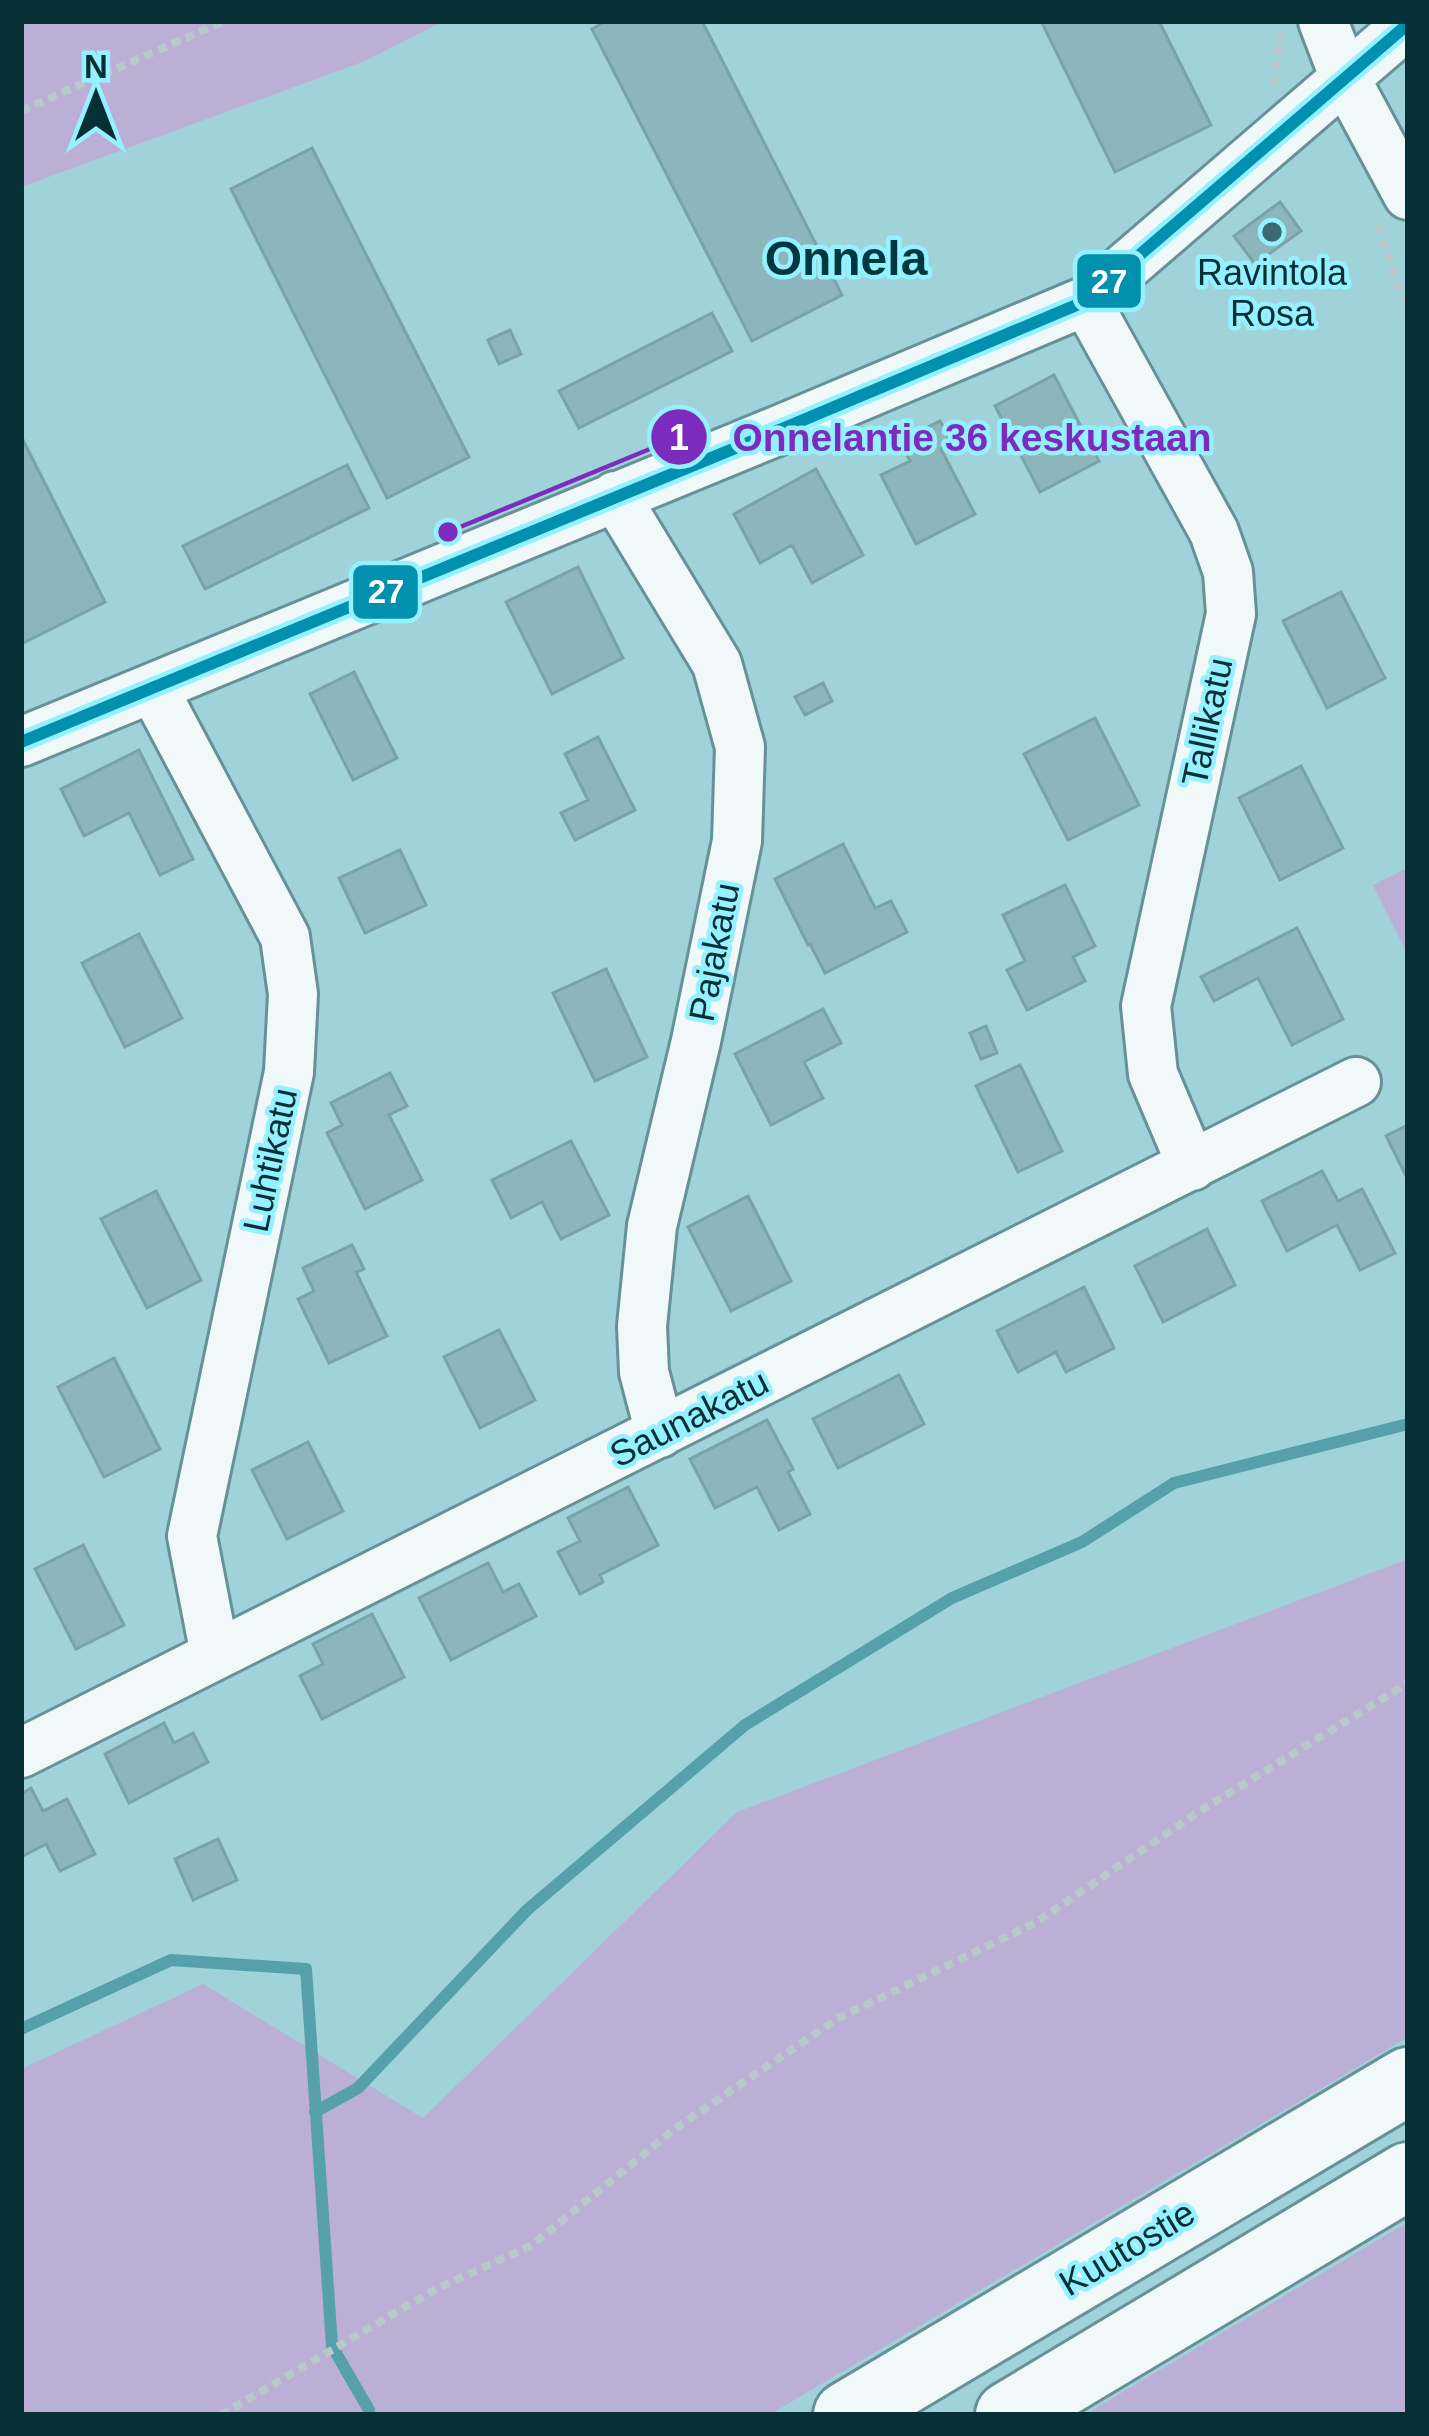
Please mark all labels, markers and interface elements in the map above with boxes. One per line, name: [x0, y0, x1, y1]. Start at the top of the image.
north arrow: [36, 36, 156, 156]
text: N: [84, 48, 108, 85]
marker: Ravintola Rosa: [1259, 219, 1285, 245]
district label: Onnela: [765, 232, 928, 285]
line badge: 27: [1075, 252, 1143, 310]
place label: Ravintola Rosa: [1197, 252, 1348, 334]
text: 27: [1091, 263, 1127, 300]
callout: Onnelantie 36 keskustaan: [649, 400, 1236, 475]
text: Onnelantie 36 keskustaan: [732, 416, 1212, 459]
text: 1: [669, 417, 689, 458]
line badge: 27: [351, 563, 420, 621]
text: 27: [368, 573, 404, 610]
street label: Tallikatu: [1173, 654, 1241, 790]
street label: Pajakatu: [681, 879, 747, 1025]
street label: Luhtikatu: [235, 1084, 305, 1236]
street label: Saunakatu: [603, 1361, 775, 1475]
street label: Kuutostie: [1052, 2192, 1202, 2304]

